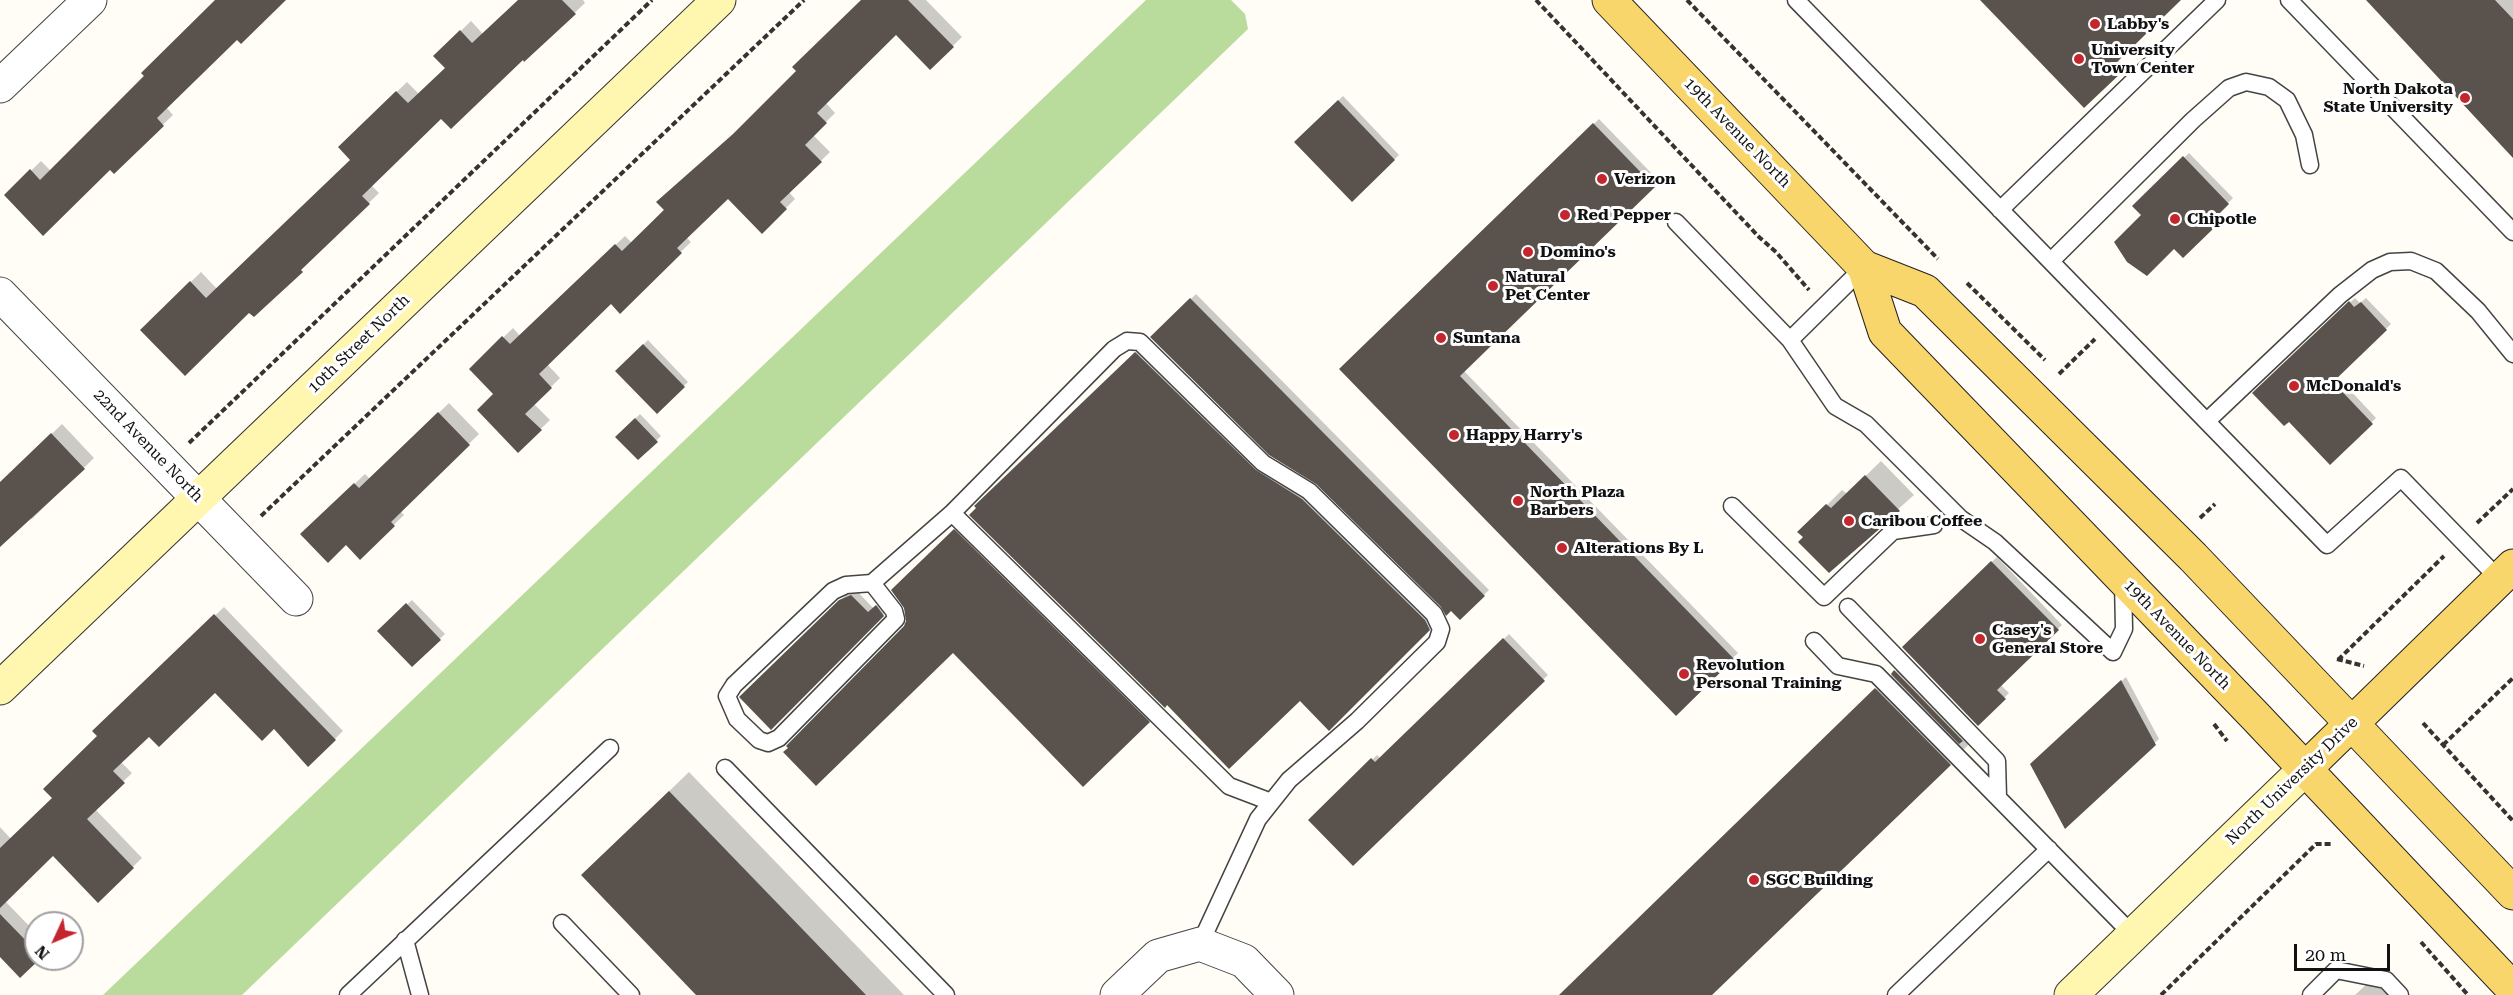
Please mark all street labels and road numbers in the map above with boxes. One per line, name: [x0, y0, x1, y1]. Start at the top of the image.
street label: 19th Avenue North: [1680, 74, 1794, 192]
street label: 10th Street North: [304, 291, 414, 397]
street label: 22nd Avenue North: [89, 386, 207, 506]
street label: 19th Avenue North: [2120, 576, 2234, 694]
street label: North University Drive: [2222, 713, 2362, 849]

